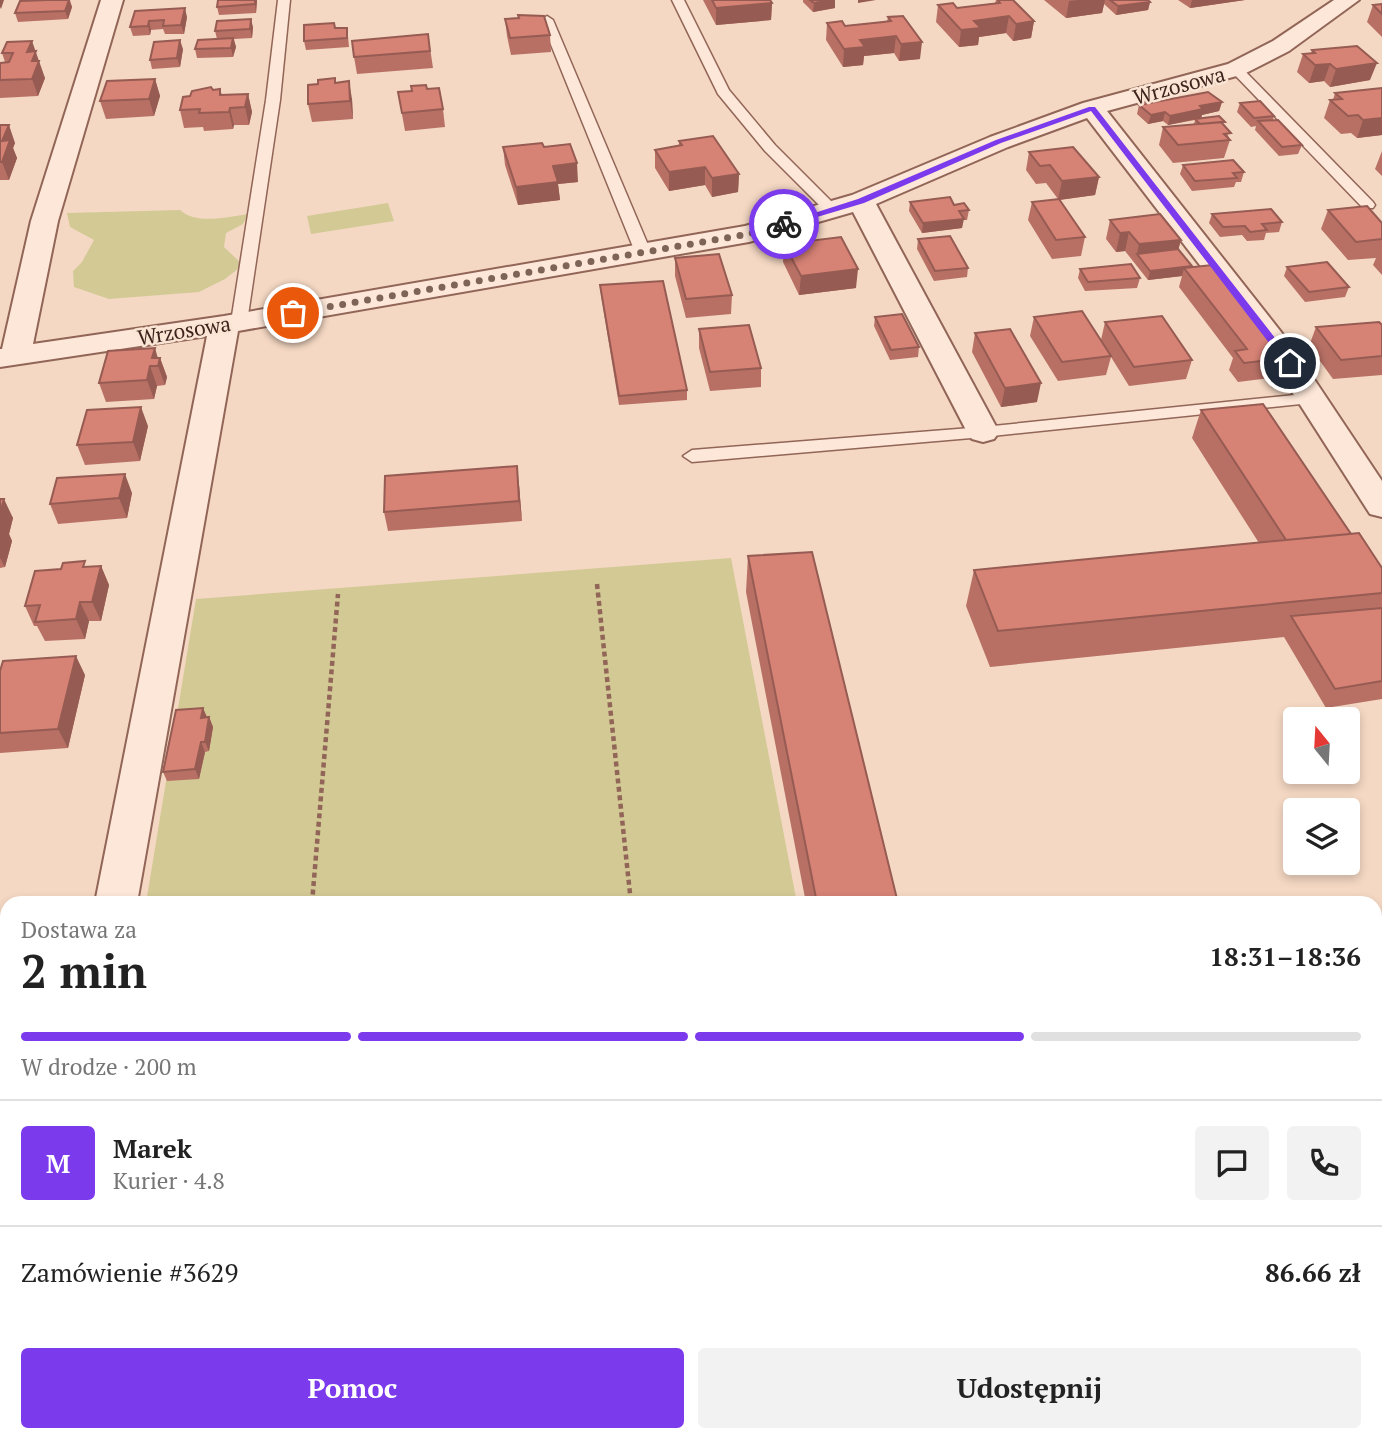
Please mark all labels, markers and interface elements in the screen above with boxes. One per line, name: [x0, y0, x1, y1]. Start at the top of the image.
street label: Wrzosowa: [1130, 59, 1229, 111]
courier: [749, 189, 819, 259]
icon: bike: [765, 205, 803, 243]
pin: [263, 283, 323, 343]
icon: bag: [274, 294, 312, 332]
street label: Wrzosowa: [135, 309, 233, 351]
pin: [1260, 333, 1320, 393]
icon: home: [1271, 344, 1309, 382]
north arrow: [1283, 707, 1360, 784]
map controls: [1283, 707, 1360, 875]
button: layers: [1283, 798, 1360, 875]
text: Dostawa za: [21, 914, 137, 945]
text: 18:31–18:36: [1209, 939, 1361, 973]
text: 2 min: [21, 940, 147, 1001]
text: W drodze · 200 m: [21, 1051, 197, 1082]
button: chat: [1195, 1126, 1269, 1200]
button: phone: [1287, 1126, 1361, 1200]
text: Marek: [113, 1131, 192, 1165]
text: M: [46, 1146, 70, 1180]
text: Kurier · 4.8: [113, 1165, 225, 1196]
text: Zamówienie #3629: [21, 1255, 238, 1289]
text: 86.66 zł: [1265, 1255, 1361, 1289]
button: Pomoc: [21, 1348, 684, 1428]
button: Udostępnij: [698, 1348, 1361, 1428]

